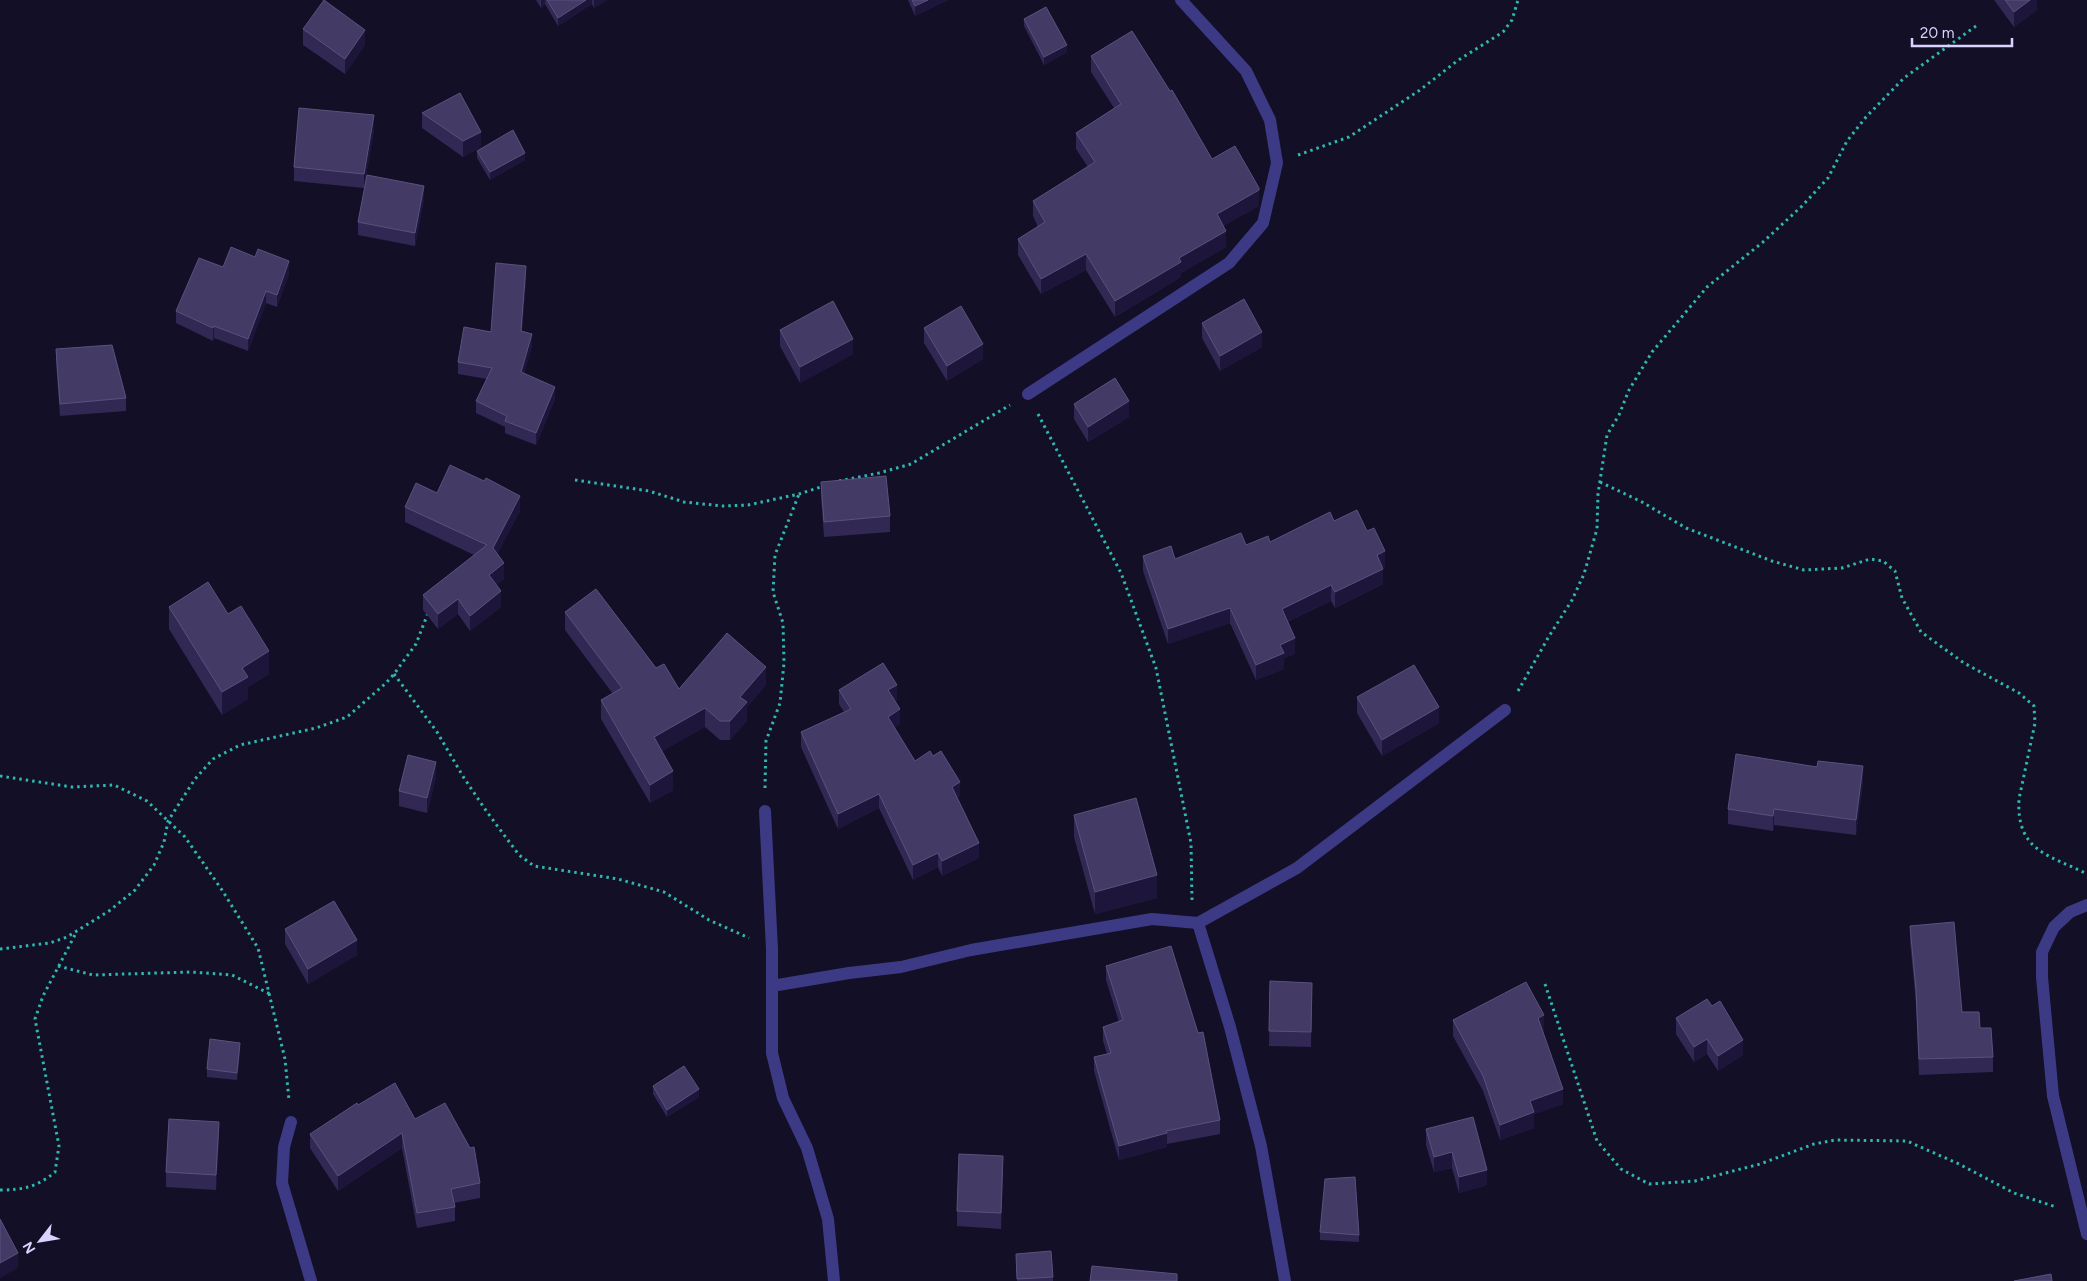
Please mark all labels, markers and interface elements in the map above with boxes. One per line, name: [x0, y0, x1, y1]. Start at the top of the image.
scale bar: [1912, 15, 2012, 47]
text: 20 m: [1920, 24, 1954, 42]
north arrow: [15, 1216, 65, 1266]
text: N: [19, 1238, 39, 1256]

